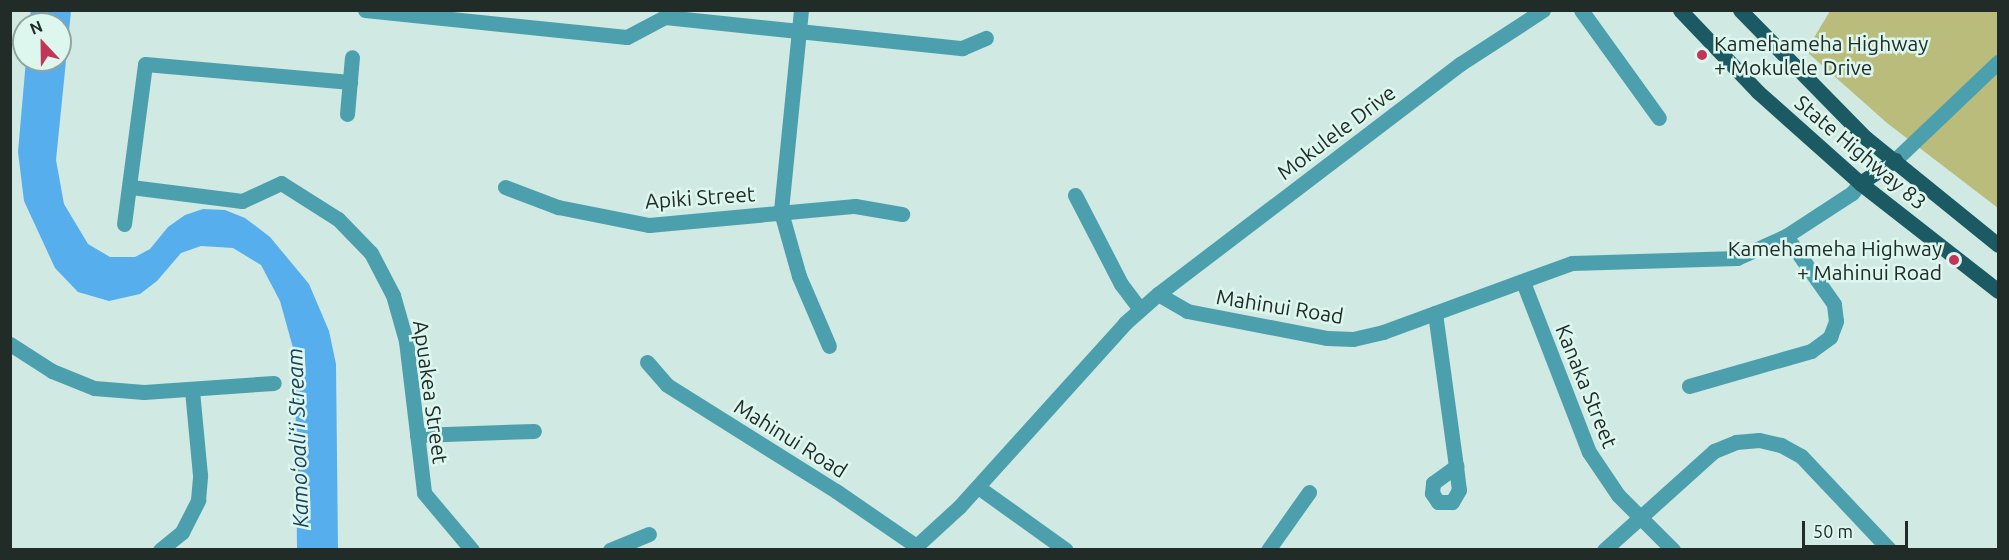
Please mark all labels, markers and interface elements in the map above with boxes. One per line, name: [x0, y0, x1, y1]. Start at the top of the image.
north arrow: [12, 12, 72, 72]
text: N: [27, 17, 45, 38]
place label: Kamehameha Highway + Mokulele Drive: [1714, 30, 1928, 80]
marker: Kamehameha Highway + Mokulele Drive: [1695, 48, 1709, 62]
street label: Mokulele Drive: [1272, 79, 1400, 185]
street label: State Highway 83: [1790, 90, 1932, 214]
street label: Apiki Street: [644, 181, 756, 213]
place label: Kamehameha Highway + Mahinui Road: [1728, 235, 1942, 285]
marker: Kamehameha Highway + Mahinui Road: [1947, 253, 1961, 267]
street label: Mahinui Road: [1215, 284, 1345, 328]
street label: Apuakea Street: [408, 319, 454, 465]
street label: Kanaka Street: [1551, 320, 1623, 452]
water label: Kamoʻoaliʻi Stream: [281, 347, 313, 529]
street label: Mahinui Road: [730, 393, 852, 483]
scale bar: [1805, 509, 1912, 547]
text: 50 m: [1813, 521, 1853, 541]

